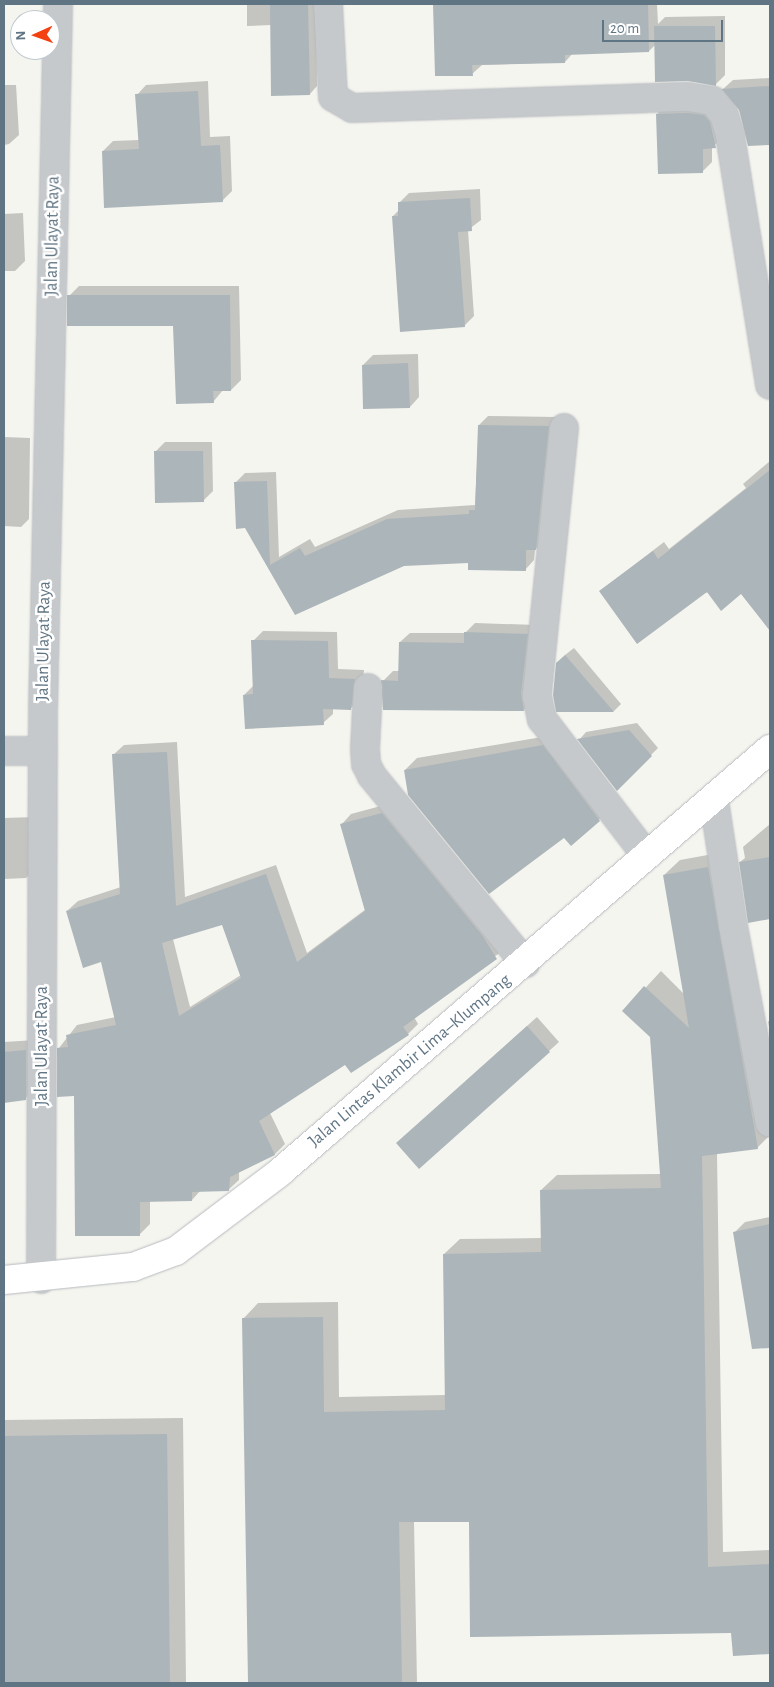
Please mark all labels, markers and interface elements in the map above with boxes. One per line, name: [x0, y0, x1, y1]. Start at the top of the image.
north arrow: [10, 10, 60, 60]
scale bar: [604, 10, 725, 42]
text: 20 m: [610, 21, 639, 36]
text: N: [14, 30, 28, 41]
street label: Jalan Ulayat Raya: [41, 176, 65, 296]
street label: Jalan Ulayat Raya: [32, 581, 56, 701]
street label: Jalan Lintas Klambir Lima–Klumpang: [304, 970, 516, 1152]
street label: Jalan Ulayat Raya: [31, 986, 53, 1106]

